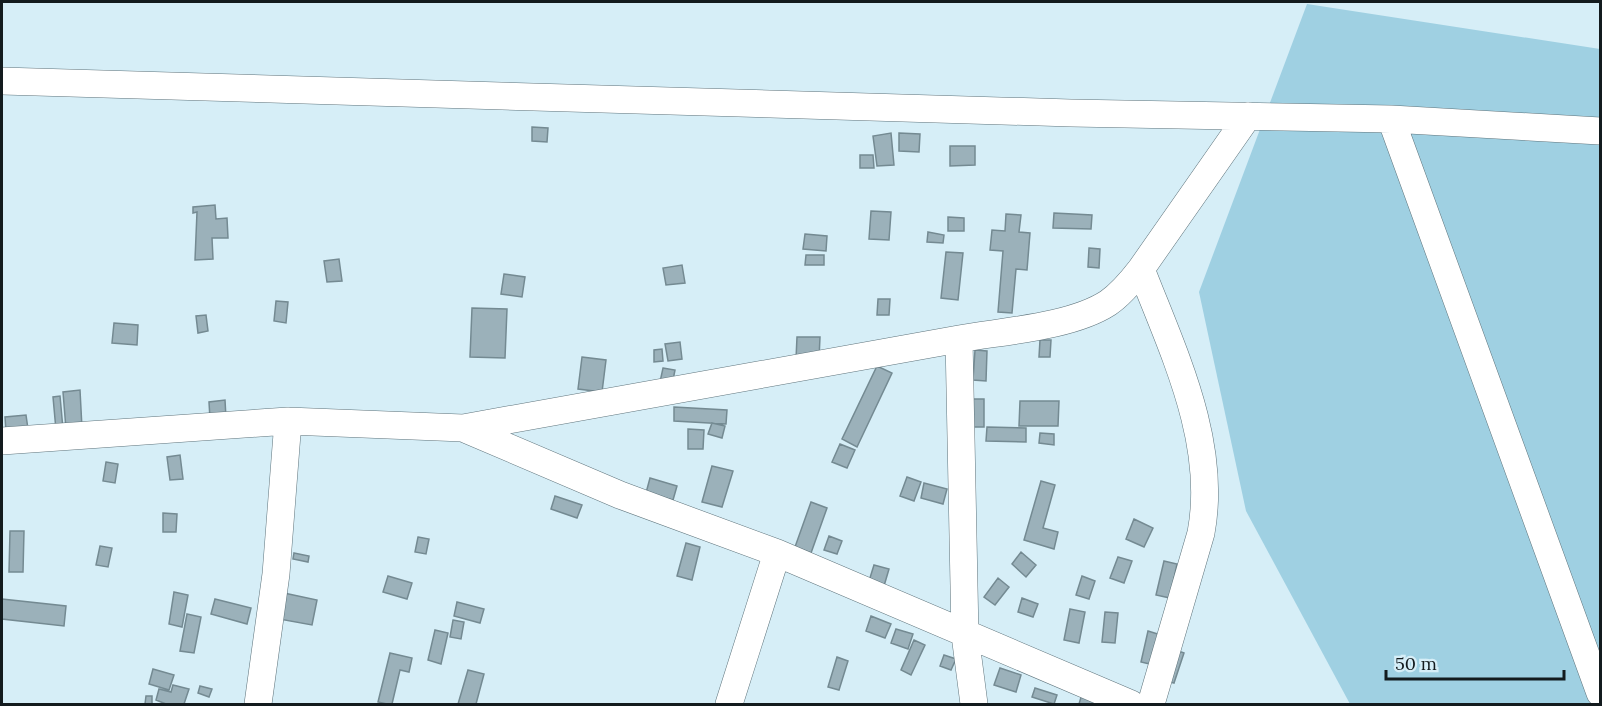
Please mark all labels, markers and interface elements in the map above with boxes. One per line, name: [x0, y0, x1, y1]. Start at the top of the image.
scale bar: [1386, 643, 1564, 681]
text: 50 m: [1395, 652, 1437, 675]

